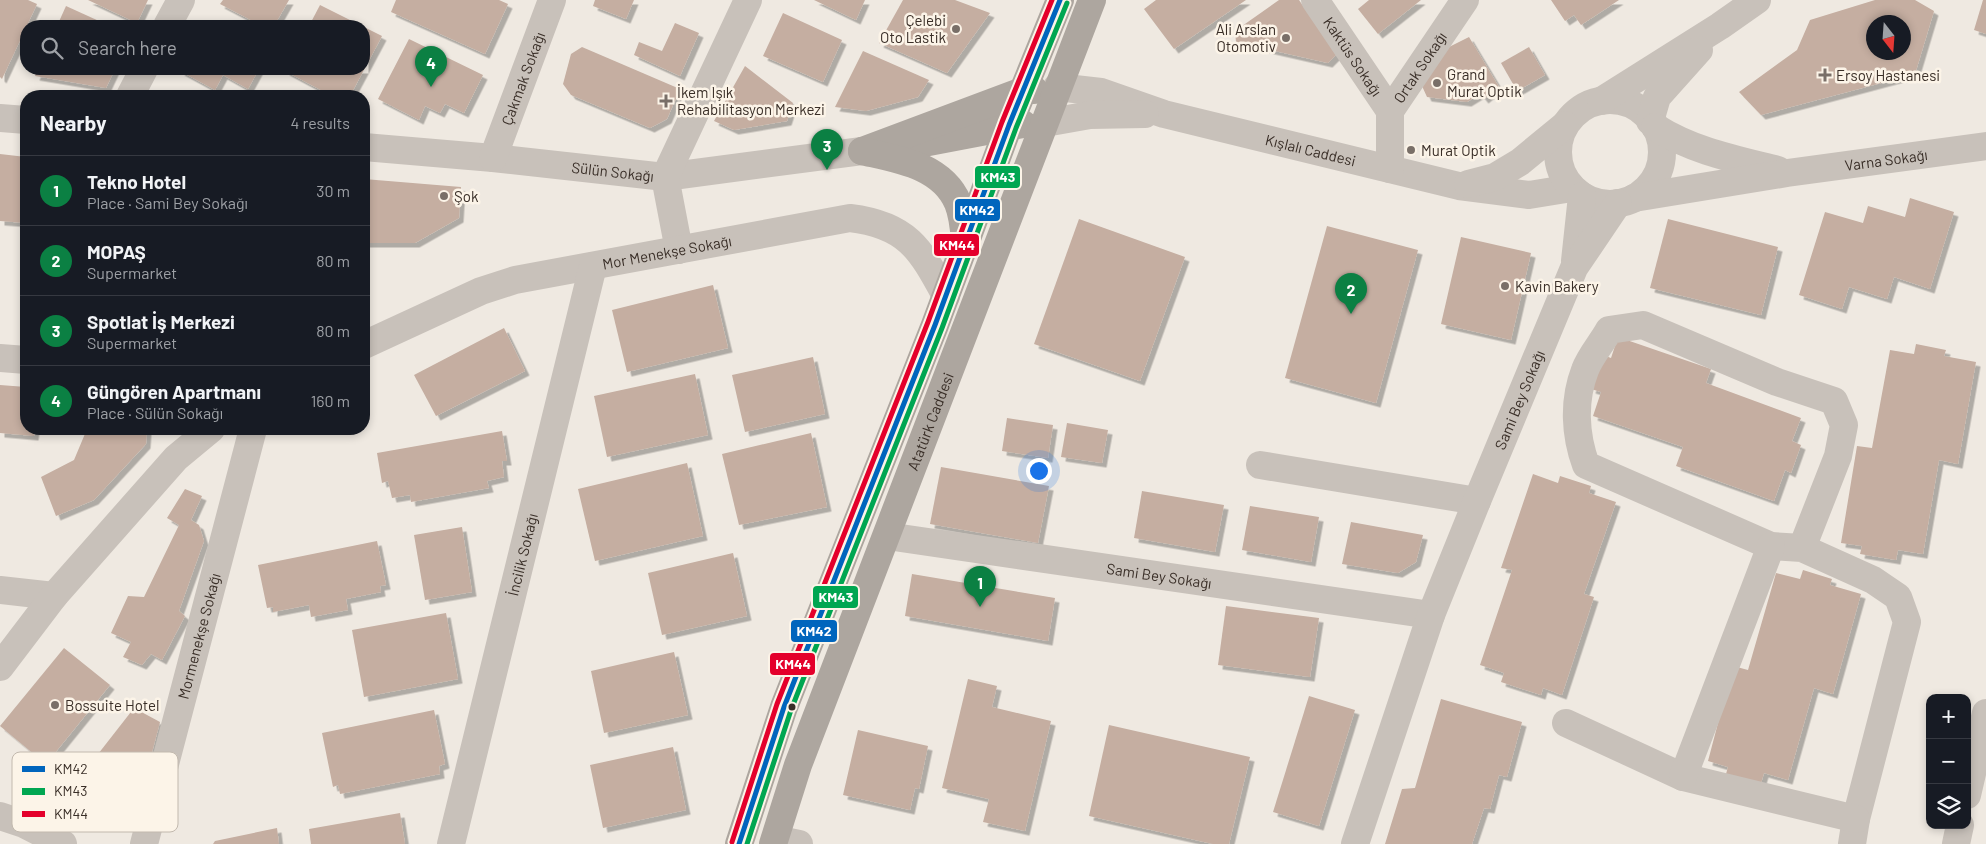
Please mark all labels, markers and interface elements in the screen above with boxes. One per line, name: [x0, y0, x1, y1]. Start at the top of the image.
place label: Çelebi Oto Lastik: [880, 11, 946, 46]
street label: Kaktüs Sokağı: [1320, 13, 1386, 99]
north arrow: [1866, 15, 1911, 60]
search box: [20, 20, 370, 75]
place label: Ali Arslan Otomotiv: [1216, 20, 1276, 55]
marker: Çelebi Oto Lastik: [950, 23, 962, 35]
street label: Ortak Sokağı: [1389, 28, 1450, 106]
street label: Çakmak Sokağı: [497, 29, 548, 127]
marker: Ali Arslan Otomotiv: [1280, 32, 1292, 44]
icon: search: [38, 34, 66, 62]
text: Search here: [78, 36, 177, 59]
pin: 4: [415, 46, 447, 87]
place label: Grand Murat Optik: [1447, 65, 1522, 100]
place label: Ersoy Hastanesi: [1836, 66, 1940, 84]
marker: Ersoy Hastanesi: [1818, 68, 1832, 82]
marker: Grand Murat Optik: [1431, 77, 1443, 89]
place label: İkem Işık Rehabilitasyon Merkezi: [677, 83, 825, 118]
marker: İkem Işık Rehabilitasyon Merkezi: [659, 94, 673, 108]
text: Nearby: [40, 110, 106, 135]
text: 4 results: [290, 113, 350, 132]
pin: 3: [811, 129, 843, 170]
street label: Kışlalı Caddesi: [1264, 130, 1358, 170]
place label: Murat Optik: [1421, 141, 1496, 159]
marker: Murat Optik: [1405, 144, 1417, 156]
street label: Varna Sokağı: [1844, 145, 1929, 174]
street label: Sülün Sokağı: [571, 158, 655, 185]
line badge: KM43: [974, 165, 1021, 189]
text: KM43: [981, 168, 1015, 185]
text: Tekno Hotel: [87, 170, 186, 193]
text: 1: [53, 181, 59, 200]
text: 30 m: [316, 181, 350, 200]
place label: Şok: [454, 187, 479, 205]
marker: Şok: [438, 190, 450, 202]
text: Place · Sami Bey Sokağı: [87, 193, 248, 212]
line badge: KM42: [954, 198, 1001, 222]
text: KM42: [959, 201, 995, 218]
street label: Mor Menekşe Sokağı: [601, 231, 733, 273]
line badge: KM44: [933, 233, 980, 257]
text: KM44: [939, 236, 975, 253]
text: MOPAŞ: [87, 240, 146, 263]
text: 2: [52, 251, 60, 270]
text: 80 m: [316, 251, 350, 270]
text: Supermarket: [87, 263, 177, 282]
pin: 2: [1335, 273, 1367, 314]
place label: Kavin Bakery: [1515, 277, 1599, 295]
marker: Kavin Bakery: [1499, 280, 1511, 292]
text: Spotlat İş Merkezi: [87, 310, 235, 333]
text: 3: [52, 321, 60, 340]
text: 80 m: [316, 321, 350, 340]
text: Supermarket: [87, 333, 177, 352]
street label: Sami Bey Sokağı: [1491, 347, 1548, 452]
street label: Atatürk Caddesi: [903, 370, 957, 473]
text: Güngören Apartmanı: [87, 380, 261, 403]
text: 4: [51, 391, 61, 410]
text: 160 m: [311, 391, 350, 410]
text: Place · Sülün Sokağı: [87, 403, 223, 422]
your location: [1026, 458, 1052, 484]
street label: İncilik Sokağı: [503, 511, 541, 598]
street label: Sami Bey Sokağı: [1105, 559, 1213, 592]
pin: 1: [964, 566, 996, 607]
street label: Mormenekşe Sokağı: [173, 571, 224, 701]
line badge: KM43: [812, 585, 859, 609]
text: KM43: [819, 588, 853, 605]
line badge: KM42: [790, 619, 838, 643]
text: KM42: [796, 622, 832, 639]
line badge: KM44: [769, 652, 816, 676]
text: KM44: [775, 655, 811, 672]
map controls: [1926, 694, 1971, 829]
button: +: [1926, 694, 1971, 739]
place label: Bossuite Hotel: [65, 696, 159, 714]
marker: Bossuite Hotel: [49, 699, 61, 711]
unlabelled marker: [787, 702, 797, 712]
button: −: [1926, 739, 1971, 784]
legend: [12, 752, 178, 832]
text: KM42: [54, 760, 88, 777]
text: KM43: [54, 782, 88, 799]
button: layers: [1926, 784, 1971, 829]
text: KM44: [54, 805, 88, 822]

